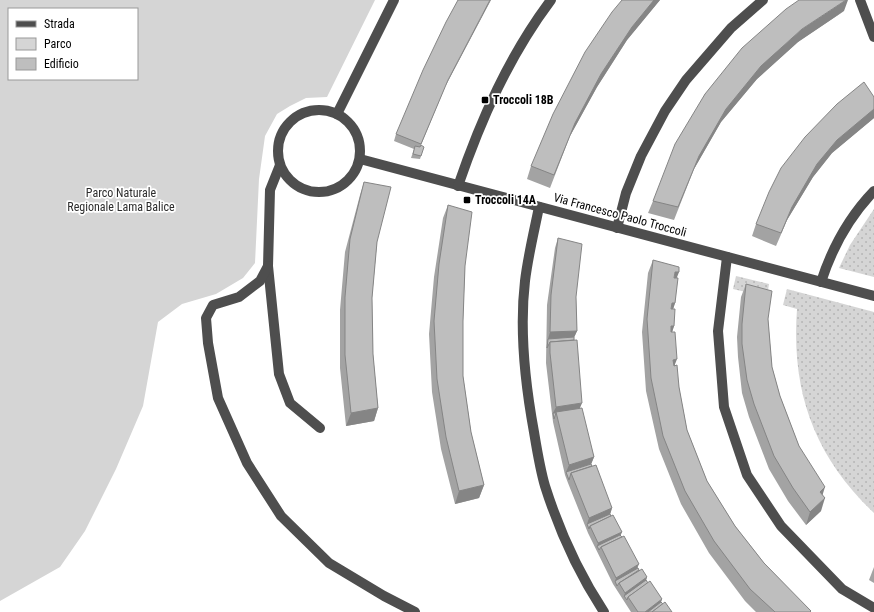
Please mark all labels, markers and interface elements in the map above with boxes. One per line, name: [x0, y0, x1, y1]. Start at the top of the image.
legend: [8, 8, 138, 80]
text: Strada: [44, 17, 75, 31]
text: Parco: [44, 37, 71, 51]
text: Edificio: [44, 57, 79, 71]
place label: Troccoli 18B: [493, 93, 554, 107]
marker: Troccoli 18B: [480, 95, 490, 105]
park label: Parco Naturale Regionale Lama Balice: [67, 186, 175, 214]
street label: Via Francesco Paolo Troccoli: [552, 190, 688, 240]
place label: Troccoli 14A: [475, 193, 537, 207]
marker: Troccoli 14A: [462, 195, 472, 205]

